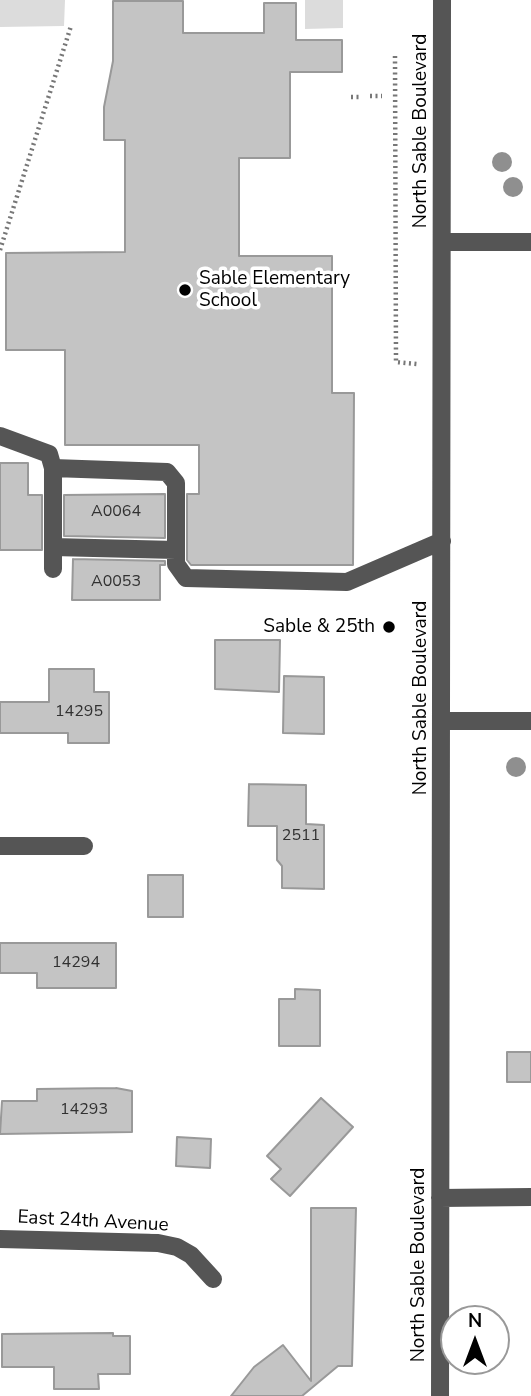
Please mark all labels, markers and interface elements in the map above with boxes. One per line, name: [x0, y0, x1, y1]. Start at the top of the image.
street label: North Sable Boulevard: [410, 34, 432, 228]
place label: Sable Elementary School: [199, 268, 350, 312]
marker: Sable Elementary School: [177, 282, 193, 298]
house number: A0064: [91, 502, 141, 522]
house number: A0053: [91, 572, 141, 592]
street label: North Sable Boulevard: [410, 601, 432, 795]
place label: Sable & 25th: [263, 616, 375, 638]
marker: Sable & 25th: [381, 619, 397, 635]
house number: 14295: [55, 702, 103, 722]
house number: 2511: [282, 826, 320, 846]
house number: 14294: [52, 953, 100, 973]
house number: 14293: [60, 1100, 108, 1120]
street label: North Sable Boulevard: [408, 1168, 430, 1362]
street label: East 24th Avenue: [17, 1207, 169, 1237]
north arrow: [440, 1305, 510, 1375]
text: N: [468, 1308, 482, 1334]

